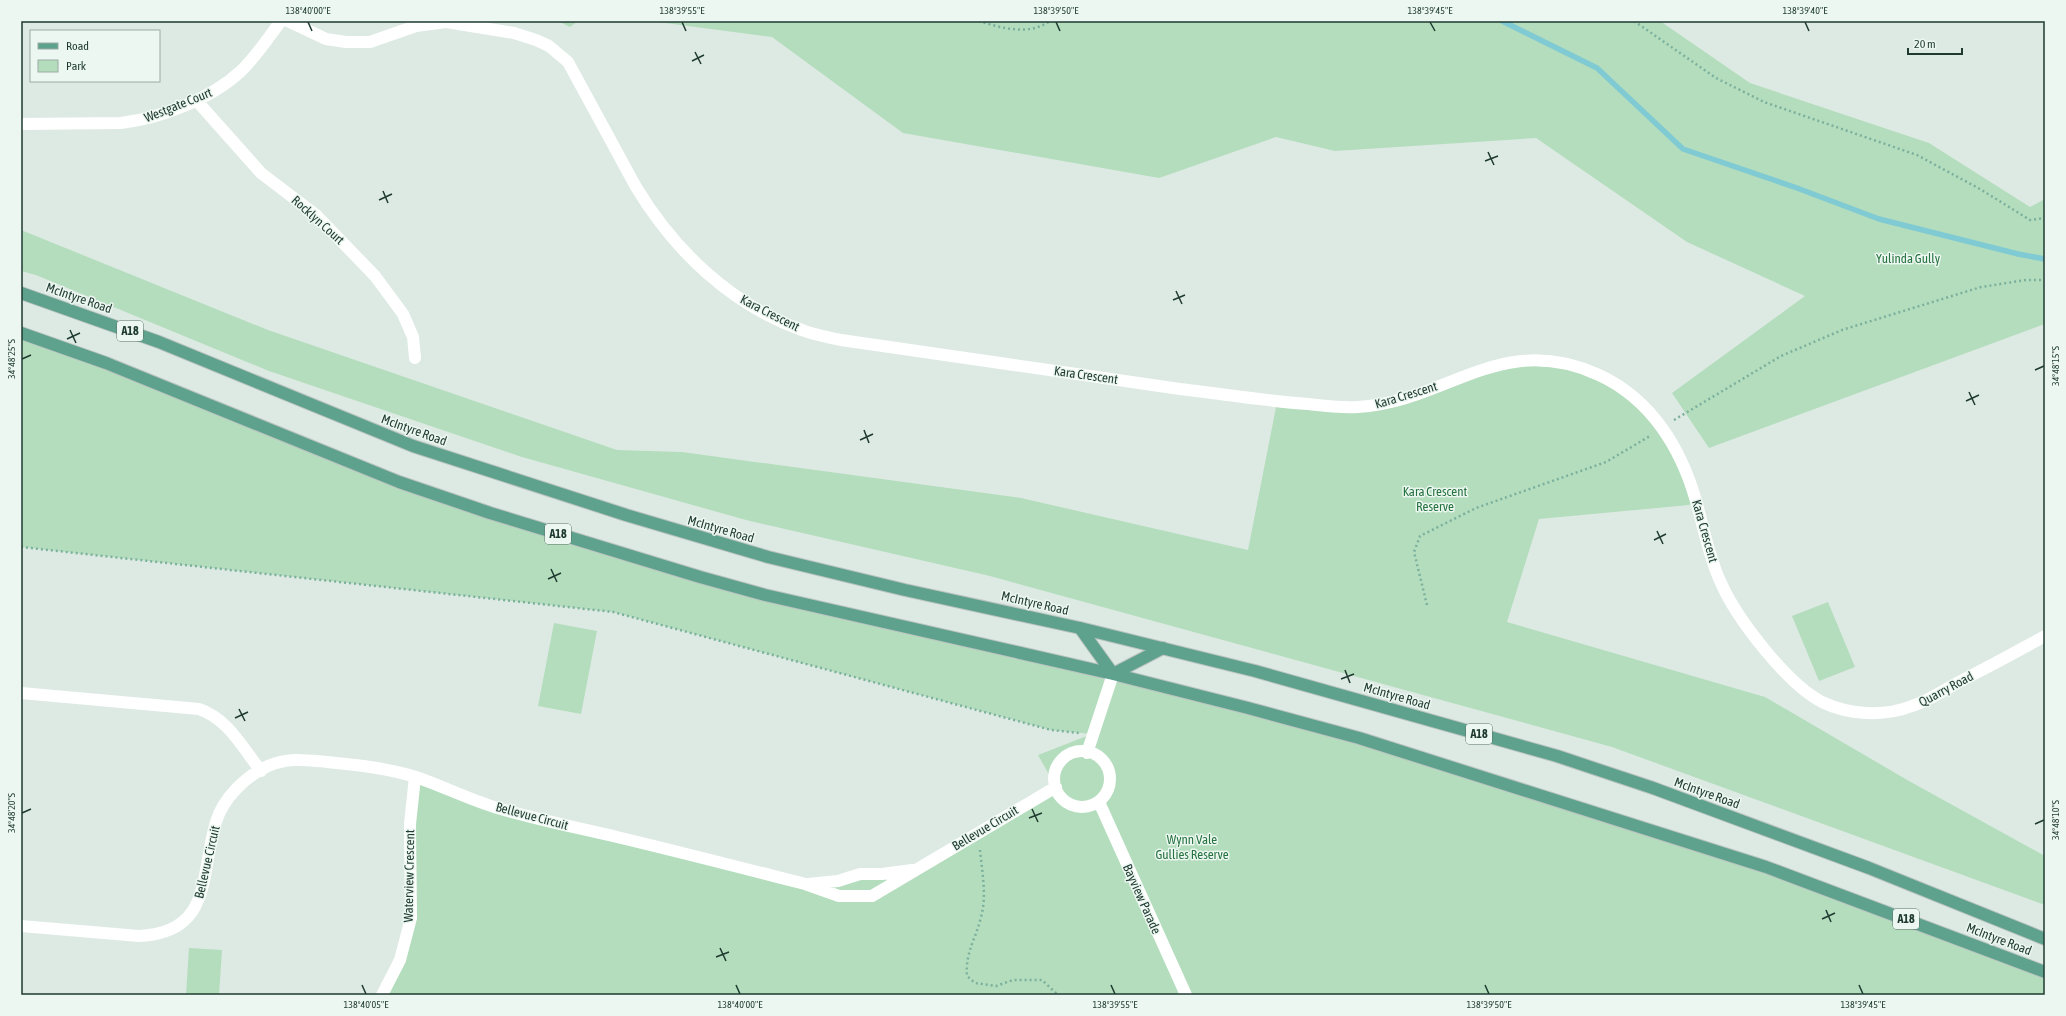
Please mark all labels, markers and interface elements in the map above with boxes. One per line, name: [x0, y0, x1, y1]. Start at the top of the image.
text: 138°40'00"E: [286, 5, 331, 16]
text: 138°39'55"E: [660, 5, 705, 16]
text: 138°39'50"E: [1034, 5, 1079, 16]
text: 138°39'45"E: [1408, 5, 1453, 16]
text: 138°39'40"E: [1783, 5, 1828, 16]
legend: [30, 30, 160, 82]
scale bar: [1908, 30, 1962, 56]
text: 20 m: [1914, 37, 1936, 51]
text: Road: [66, 39, 89, 53]
text: Park: [66, 59, 87, 73]
street label: Westgate Court: [142, 85, 214, 125]
street label: Rocklyn Court: [289, 192, 348, 248]
park label: Yulinda Gully: [1876, 251, 1941, 266]
street label: McIntyre Road: [44, 280, 114, 316]
street label: Kara Crescent: [738, 292, 802, 334]
road number: A18: [117, 321, 143, 341]
text: 34°48'25"S: [6, 339, 17, 379]
text: 34°48'15"S: [2050, 346, 2061, 386]
street label: Kara Crescent: [1053, 363, 1119, 387]
street label: Kara Crescent: [1373, 378, 1439, 412]
street label: McIntyre Road: [379, 411, 449, 449]
park label: Kara Crescent Reserve: [1403, 484, 1467, 514]
street label: Kara Crescent: [1689, 498, 1721, 564]
street label: McIntyre Road: [686, 512, 756, 546]
road number: A18: [545, 524, 571, 544]
street label: McIntyre Road: [1000, 588, 1070, 618]
street label: Quarry Road: [1916, 668, 1976, 710]
street label: McIntyre Road: [1362, 679, 1432, 713]
road number: A18: [1466, 724, 1492, 744]
street label: McIntyre Road: [1672, 774, 1742, 812]
text: 34°48'20"S: [6, 793, 17, 833]
street label: Bellevue Circuit: [494, 799, 570, 833]
text: 34°48'10"S: [2050, 800, 2061, 840]
street label: Bellevue Circuit: [949, 802, 1021, 854]
street label: Bellevue Circuit: [191, 824, 223, 900]
street label: Waterview Crescent: [401, 829, 417, 923]
park label: Wynn Vale Gullies Reserve: [1155, 832, 1229, 862]
street label: Bayview Parade: [1120, 862, 1164, 936]
road number: A18: [1893, 909, 1919, 929]
street label: McIntyre Road: [1964, 920, 2034, 958]
text: 138°40'05"E: [344, 999, 389, 1010]
text: 138°40'00"E: [718, 999, 763, 1010]
text: 138°39'55"E: [1093, 999, 1138, 1010]
text: 138°39'50"E: [1467, 999, 1512, 1010]
text: 138°39'45"E: [1841, 999, 1886, 1010]

